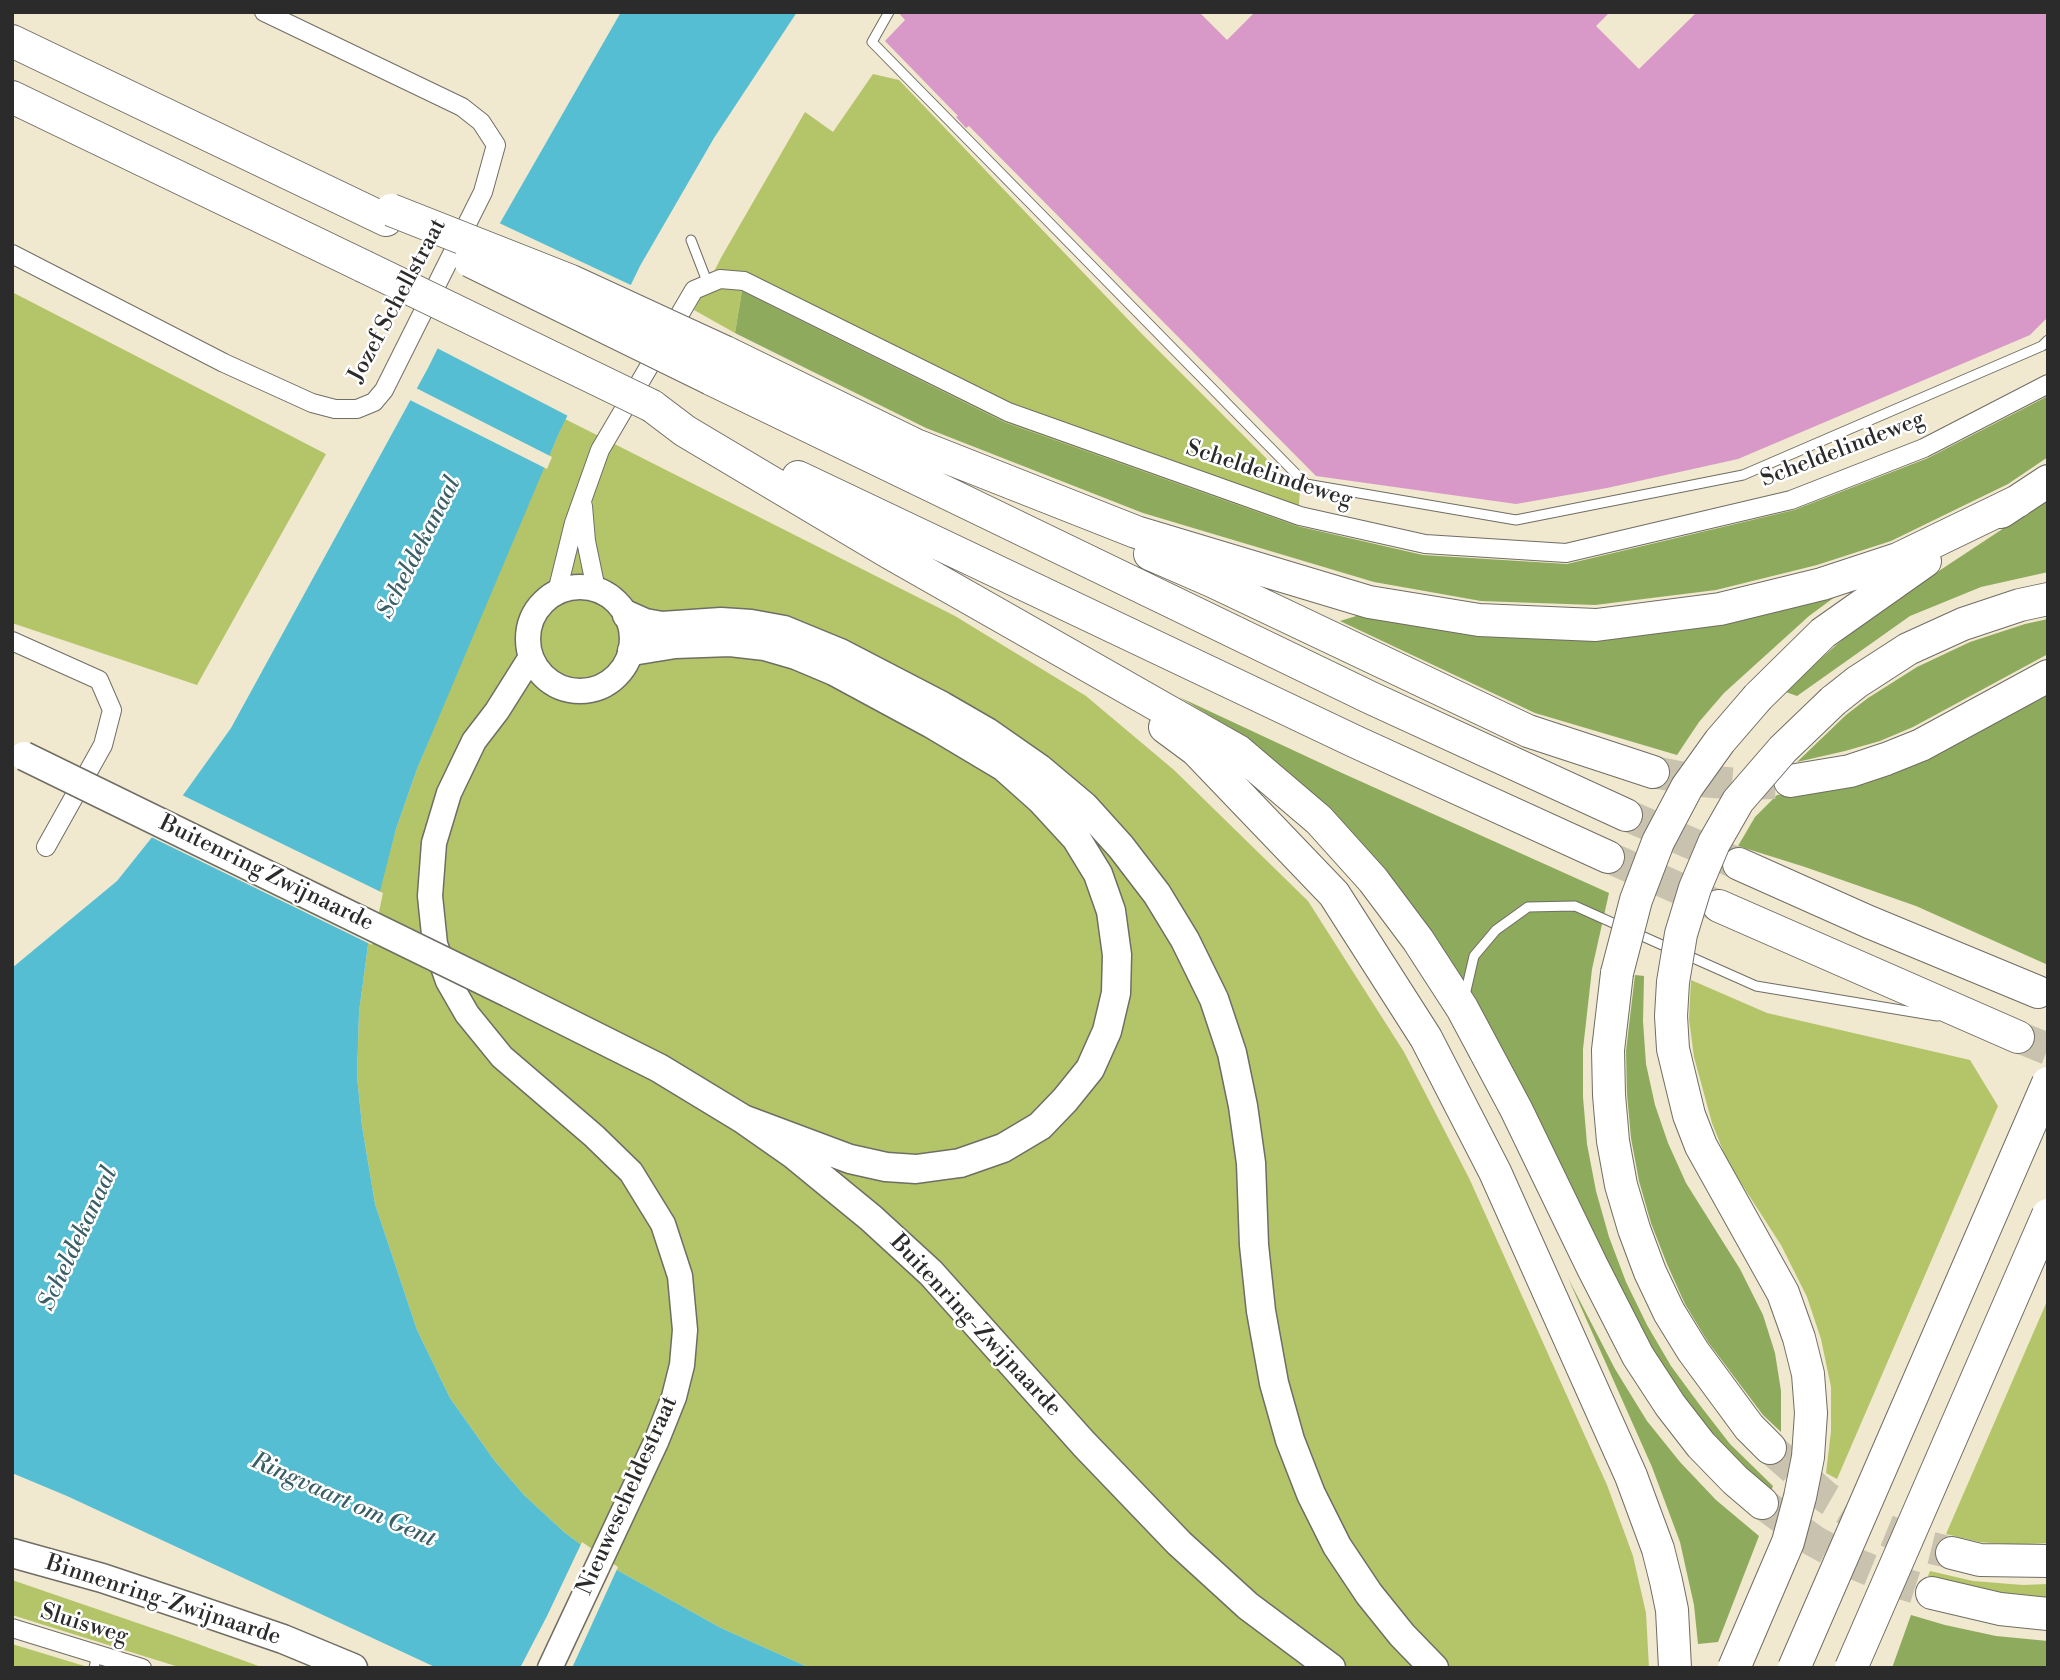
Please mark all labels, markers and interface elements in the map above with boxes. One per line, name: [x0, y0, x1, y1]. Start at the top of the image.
street label: Jozef Schellstraat: [343, 214, 453, 388]
street label: Scheldelindeweg: [1757, 406, 1929, 494]
street label: Scheldelindeweg: [1182, 435, 1356, 515]
water label: Scheldekanaal: [372, 472, 468, 624]
street label: Buitenring Zwijnaarde: [154, 810, 378, 938]
water label: Scheldekanaal: [33, 1163, 125, 1315]
street label: Buitenring-Zwijnaarde: [883, 1229, 1067, 1423]
street label: Nieuwescheldestraat: [572, 1392, 684, 1600]
water label: Ringvaart om Gent: [246, 1447, 440, 1555]
street label: Binnenring-Zwijnaarde: [42, 1550, 284, 1652]
street label: Sluisweg: [37, 1599, 131, 1651]

